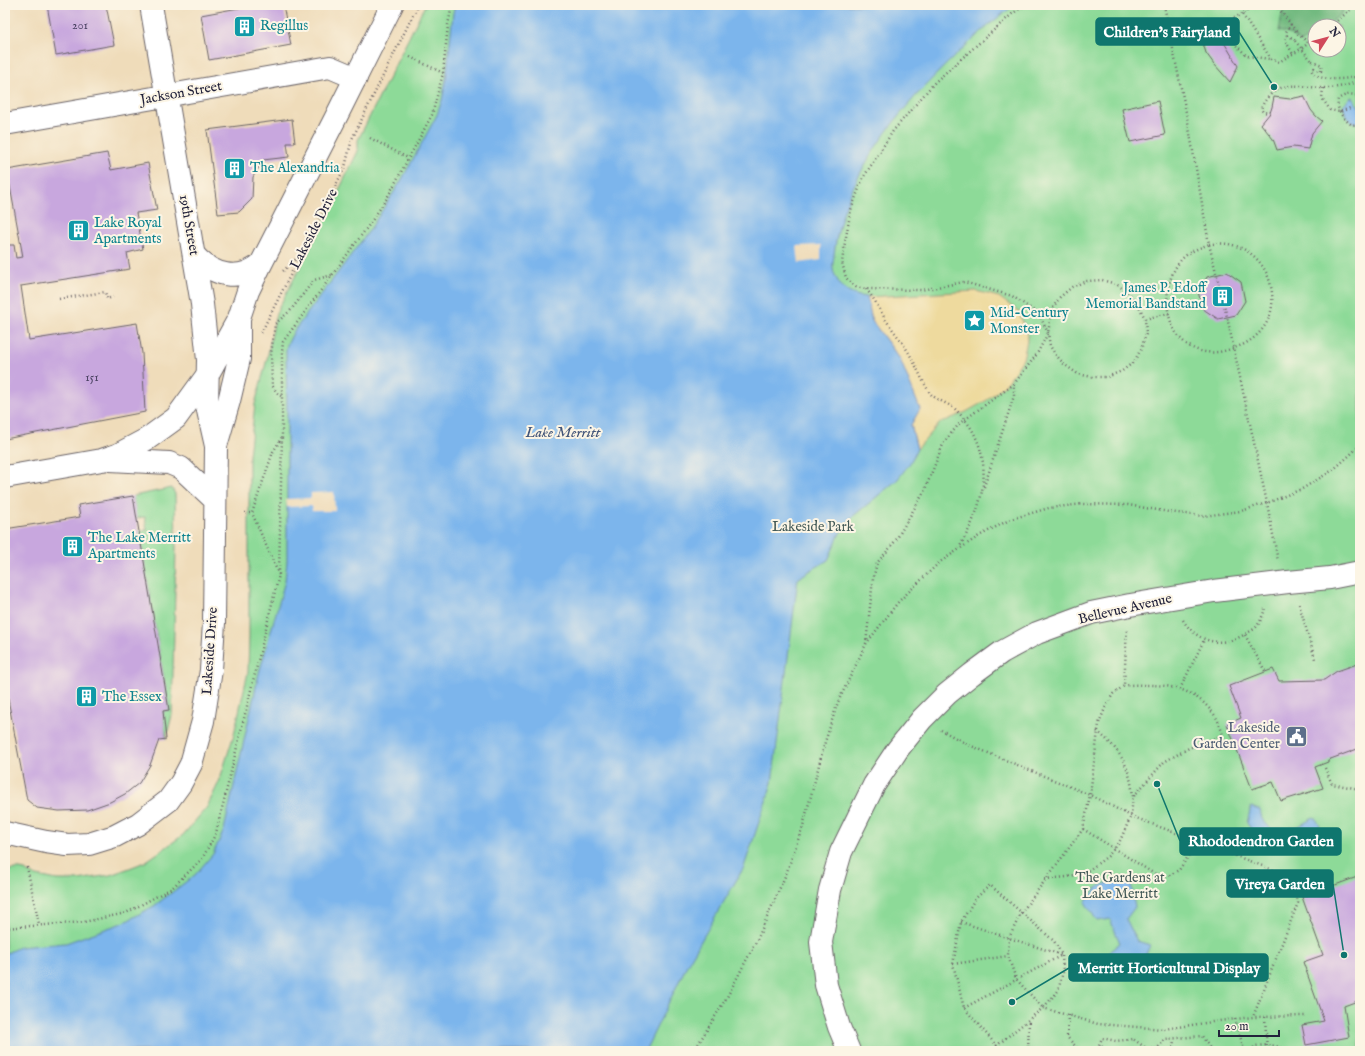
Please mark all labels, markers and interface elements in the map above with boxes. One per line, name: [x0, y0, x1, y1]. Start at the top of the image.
building icon: Regillus: [232, 13, 258, 39]
place label: Regillus: [260, 17, 308, 35]
house number: 201: [72, 18, 88, 33]
callout: Children's Fairyland: [1096, 18, 1239, 45]
north arrow: [1307, 18, 1347, 58]
text: Children's Fairyland: [1104, 23, 1231, 42]
text: N: [1325, 24, 1343, 41]
street label: Jackson Street: [137, 77, 223, 109]
building icon: The Alexandria: [222, 155, 248, 181]
place label: The Alexandria: [250, 159, 340, 177]
street label: Lakeside Drive: [286, 185, 342, 272]
street label: 19th Street: [175, 193, 203, 257]
place label: Lake Royal Apartments: [93, 214, 162, 248]
building icon: Lake Royal Apartments: [66, 218, 92, 244]
place label: James P. Edoff Memorial Bandstand: [1086, 279, 1208, 313]
building icon: James P. Edoff Memorial Bandstand: [1209, 283, 1235, 309]
place label: Mid-Century Monster: [990, 304, 1069, 338]
place icon: Mid-Century Monster: [961, 308, 987, 334]
house number: 151: [85, 370, 99, 385]
water label: Lake Merritt: [525, 423, 602, 442]
park label: Lakeside Park: [772, 518, 855, 536]
place label: The Lake Merritt Apartments: [87, 529, 191, 563]
building icon: The Lake Merritt Apartments: [60, 533, 86, 559]
street label: Bellevue Avenue: [1076, 589, 1174, 629]
street label: Lakeside Drive: [198, 606, 222, 696]
building icon: The Essex: [74, 684, 100, 710]
place label: The Essex: [102, 688, 162, 706]
place label: Lakeside Garden Center: [1193, 719, 1281, 753]
public building icon: Lakeside Garden Center: [1283, 723, 1309, 749]
callout: Rhododendron Garden: [1180, 828, 1341, 855]
text: Rhododendron Garden: [1188, 832, 1334, 851]
park label: The Gardens at Lake Merritt: [1075, 869, 1165, 903]
callout: Vireya Garden: [1227, 870, 1333, 897]
text: Vireya Garden: [1234, 875, 1325, 894]
callout: Merritt Horticultural Display: [1069, 954, 1268, 981]
text: Merritt Horticultural Display: [1078, 959, 1261, 978]
scale bar: [1219, 1012, 1279, 1038]
text: 20 m: [1225, 1019, 1248, 1034]

